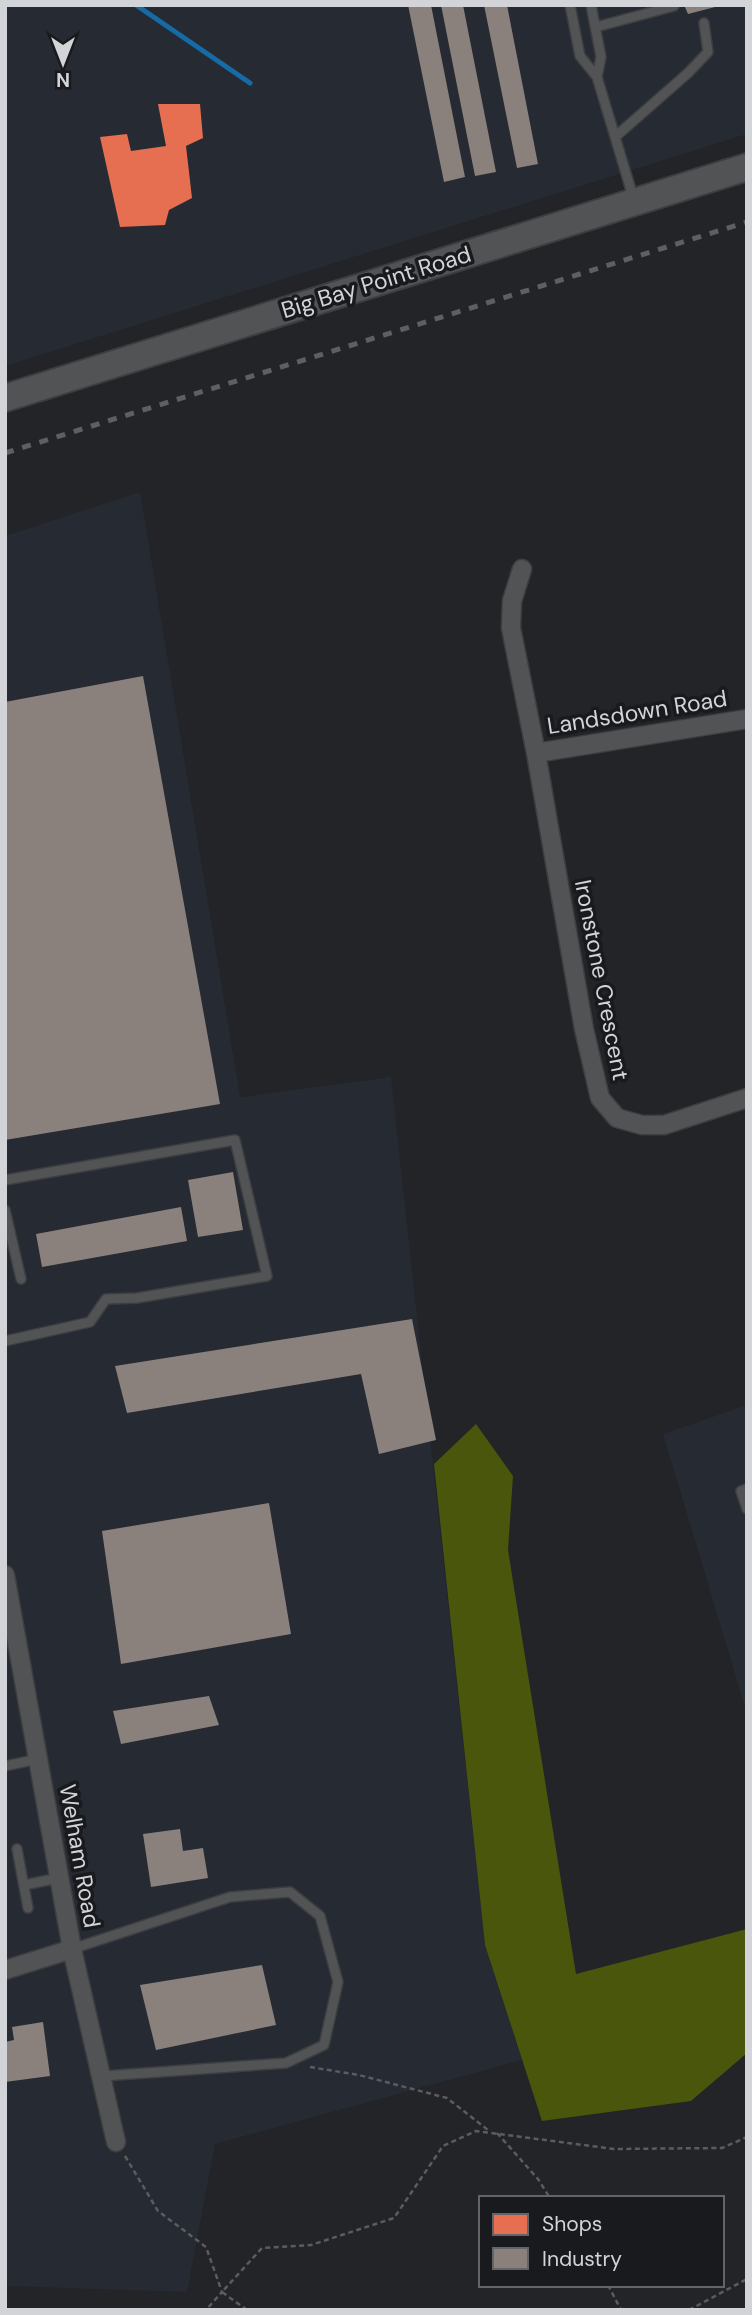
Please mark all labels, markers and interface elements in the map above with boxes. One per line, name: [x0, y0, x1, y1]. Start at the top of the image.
north arrow: [28, 28, 98, 98]
text: N: [56, 67, 70, 92]
street label: Big Bay Point Road: [277, 239, 475, 325]
street label: Landsdown Road: [545, 683, 729, 741]
street label: Ironstone Crescent: [568, 877, 636, 1083]
street label: Welham Road: [53, 1782, 107, 1930]
legend: [479, 2196, 724, 2287]
text: Shops: [542, 2210, 602, 2238]
text: Industry: [542, 2245, 622, 2273]

